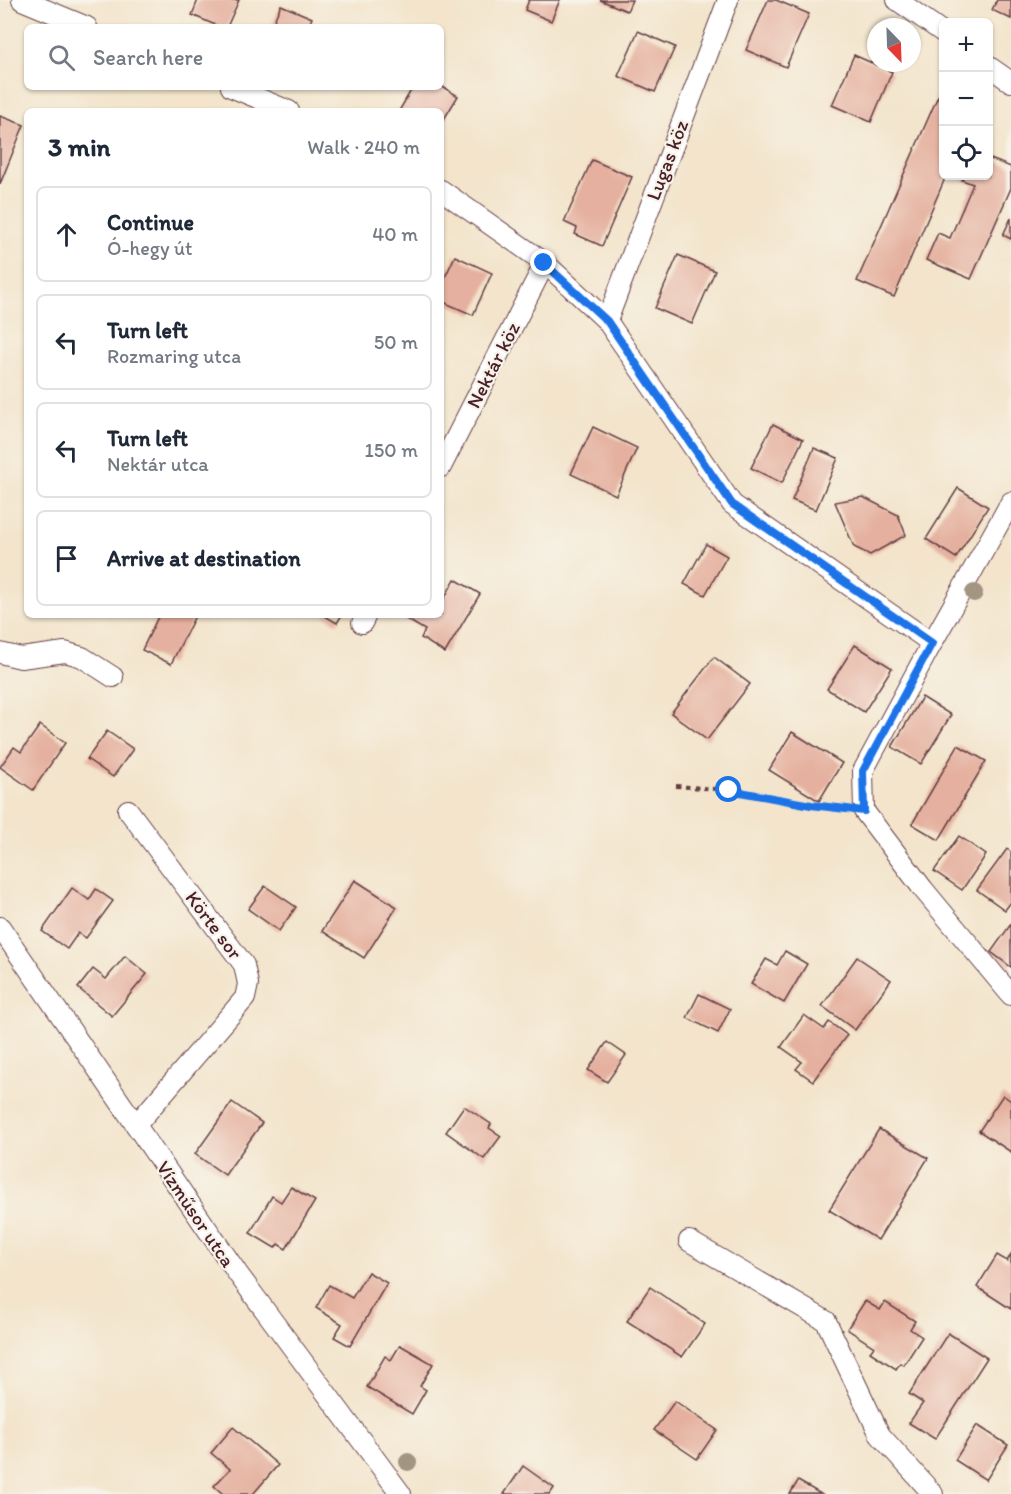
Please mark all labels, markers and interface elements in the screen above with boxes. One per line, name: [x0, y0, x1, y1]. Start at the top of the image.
north arrow: [867, 18, 921, 72]
map controls: [939, 18, 993, 180]
button: +: [939, 18, 993, 72]
search box: [24, 24, 444, 90]
icon: search: [45, 41, 78, 74]
text: Search here: [93, 44, 203, 71]
button: −: [939, 72, 993, 126]
street label: Lugas köz: [641, 116, 694, 204]
button: locate: [939, 126, 993, 180]
text: 3 min: [48, 131, 110, 163]
text: Walk · 240 m: [307, 135, 420, 159]
text: Continue: [107, 209, 194, 236]
icon: ahead: [50, 218, 83, 251]
text: 40 m: [372, 222, 418, 246]
text: Ó-hegy út: [107, 236, 193, 260]
route end: [530, 249, 556, 275]
text: Turn left: [107, 317, 188, 344]
street label: Nektár köz: [461, 318, 525, 412]
icon: left: [50, 326, 83, 359]
text: 50 m: [374, 330, 418, 354]
text: Rozmaring utca: [107, 344, 241, 368]
text: Turn left: [107, 425, 188, 452]
icon: left: [50, 434, 83, 467]
text: 150 m: [365, 438, 418, 462]
text: Nektár utca: [107, 452, 209, 476]
icon: arrive: [50, 542, 83, 575]
text: Arrive at destination: [107, 545, 301, 572]
route start: [715, 776, 741, 802]
street label: Körte sor: [180, 886, 248, 964]
street label: Vízműsor utca: [152, 1156, 241, 1272]

